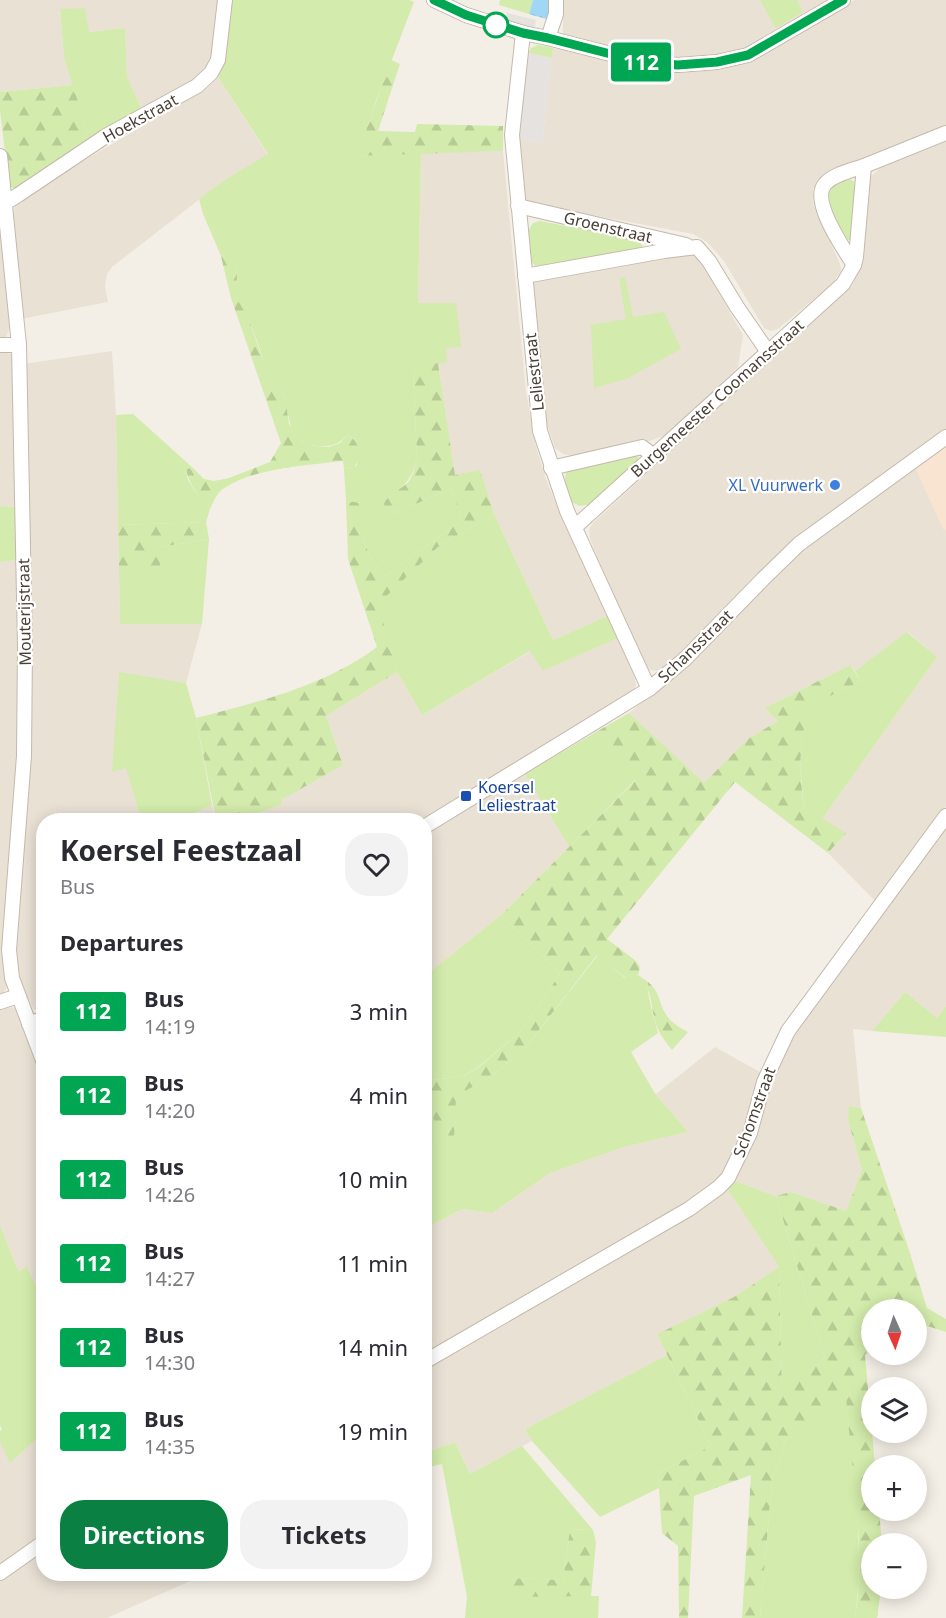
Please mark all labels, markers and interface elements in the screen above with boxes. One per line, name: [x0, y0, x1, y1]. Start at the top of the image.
unlabelled marker: [483, 12, 509, 38]
line badge: 112: [606, 42, 676, 82]
text: 112: [623, 48, 659, 76]
street label: Hoekstraat: [99, 88, 182, 148]
street label: Groenstraat: [562, 206, 655, 248]
street label: Burgemeester Coomansstraat: [626, 314, 809, 482]
street label: Leliestraat: [519, 332, 549, 412]
place label: XL Vuurwerk: [729, 474, 823, 496]
marker: XL Vuurwerk: [828, 478, 842, 492]
street label: Mouterijstraat: [12, 558, 36, 666]
street label: Schansstraat: [653, 604, 737, 687]
place label: Koersel Leliestraat: [478, 776, 556, 816]
marker: Koersel Leliestraat: [459, 789, 473, 803]
text: Koersel Feestzaal: [60, 831, 302, 869]
button: heart: [345, 833, 408, 896]
text: Bus: [60, 873, 95, 900]
text: Departures: [60, 927, 184, 957]
text: Bus: [144, 983, 184, 1013]
text: 3 min: [350, 996, 408, 1026]
text: 112: [75, 997, 111, 1025]
text: 14:19: [144, 1013, 195, 1040]
street label: Schomstraat: [728, 1064, 781, 1160]
text: Bus: [144, 1067, 184, 1097]
text: 4 min: [350, 1080, 408, 1110]
text: 112: [75, 1081, 111, 1109]
text: 14:20: [144, 1097, 195, 1124]
text: Bus: [144, 1151, 184, 1181]
text: 10 min: [337, 1164, 408, 1194]
text: 112: [75, 1165, 111, 1193]
text: 14:26: [144, 1181, 195, 1208]
text: Bus: [144, 1235, 184, 1265]
text: 11 min: [337, 1248, 408, 1278]
text: 112: [75, 1249, 111, 1277]
text: 14:27: [144, 1265, 195, 1292]
north arrow: [861, 1299, 927, 1365]
map controls: [861, 1299, 927, 1599]
text: Bus: [144, 1319, 184, 1349]
text: 14 min: [337, 1332, 408, 1362]
text: 112: [75, 1333, 111, 1361]
text: 14:30: [144, 1349, 195, 1376]
button: layers: [861, 1377, 927, 1443]
text: Bus: [144, 1403, 184, 1433]
text: 19 min: [337, 1416, 408, 1446]
text: 112: [75, 1417, 111, 1445]
text: 14:35: [144, 1433, 195, 1460]
button: +: [861, 1455, 927, 1521]
button: Directions: [60, 1500, 228, 1569]
button: Tickets: [240, 1500, 408, 1569]
button: −: [861, 1533, 927, 1599]

